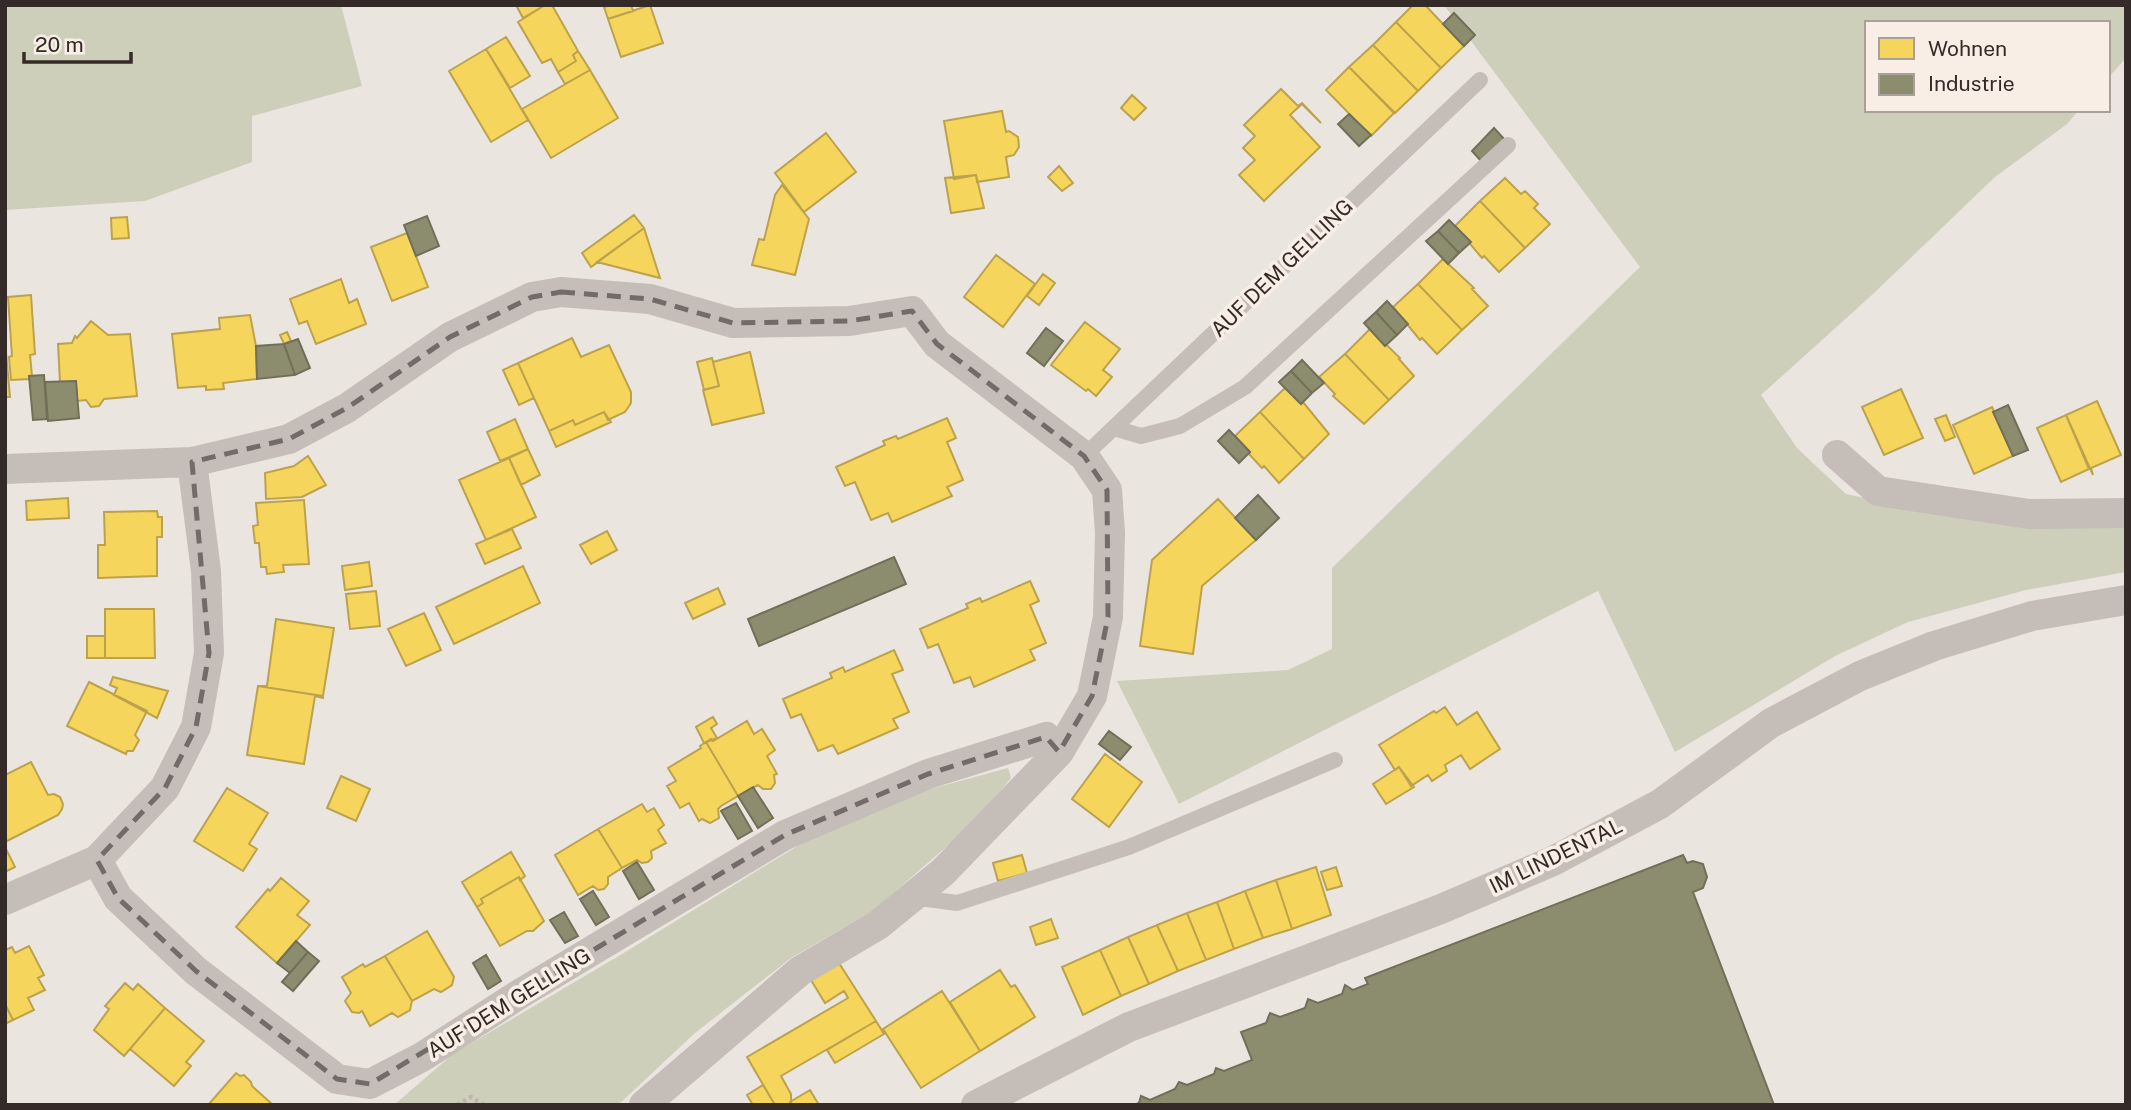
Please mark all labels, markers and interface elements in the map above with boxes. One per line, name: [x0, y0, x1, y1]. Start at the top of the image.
scale bar: [24, 21, 131, 65]
legend: [1865, 21, 2110, 112]
text: 20 m: [35, 32, 84, 57]
text: Wohnen: [1928, 36, 2007, 61]
text: Industrie: [1928, 71, 2015, 96]
street label: AUF DEM GELLING: [1205, 193, 1358, 342]
street label: IM LINDENTAL: [1485, 813, 1626, 899]
street label: AUF DEM GELLING: [422, 942, 595, 1063]

